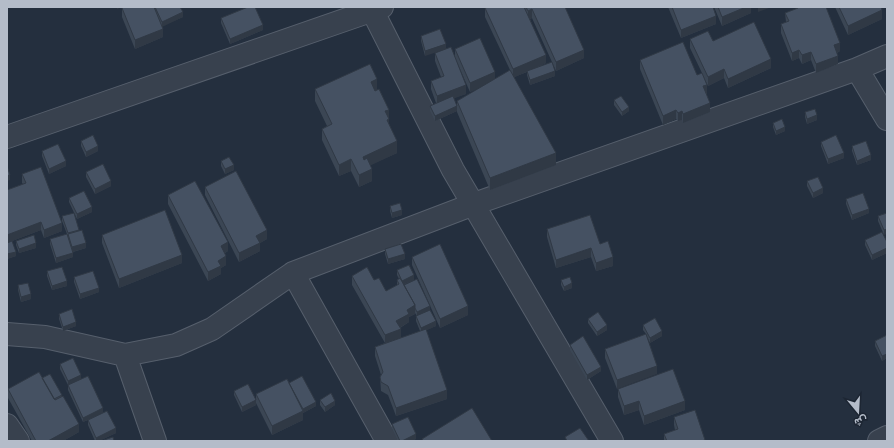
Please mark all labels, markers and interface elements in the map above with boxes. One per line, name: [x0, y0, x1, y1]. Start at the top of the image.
north arrow: [838, 392, 878, 432]
text: ش: [853, 413, 870, 430]

